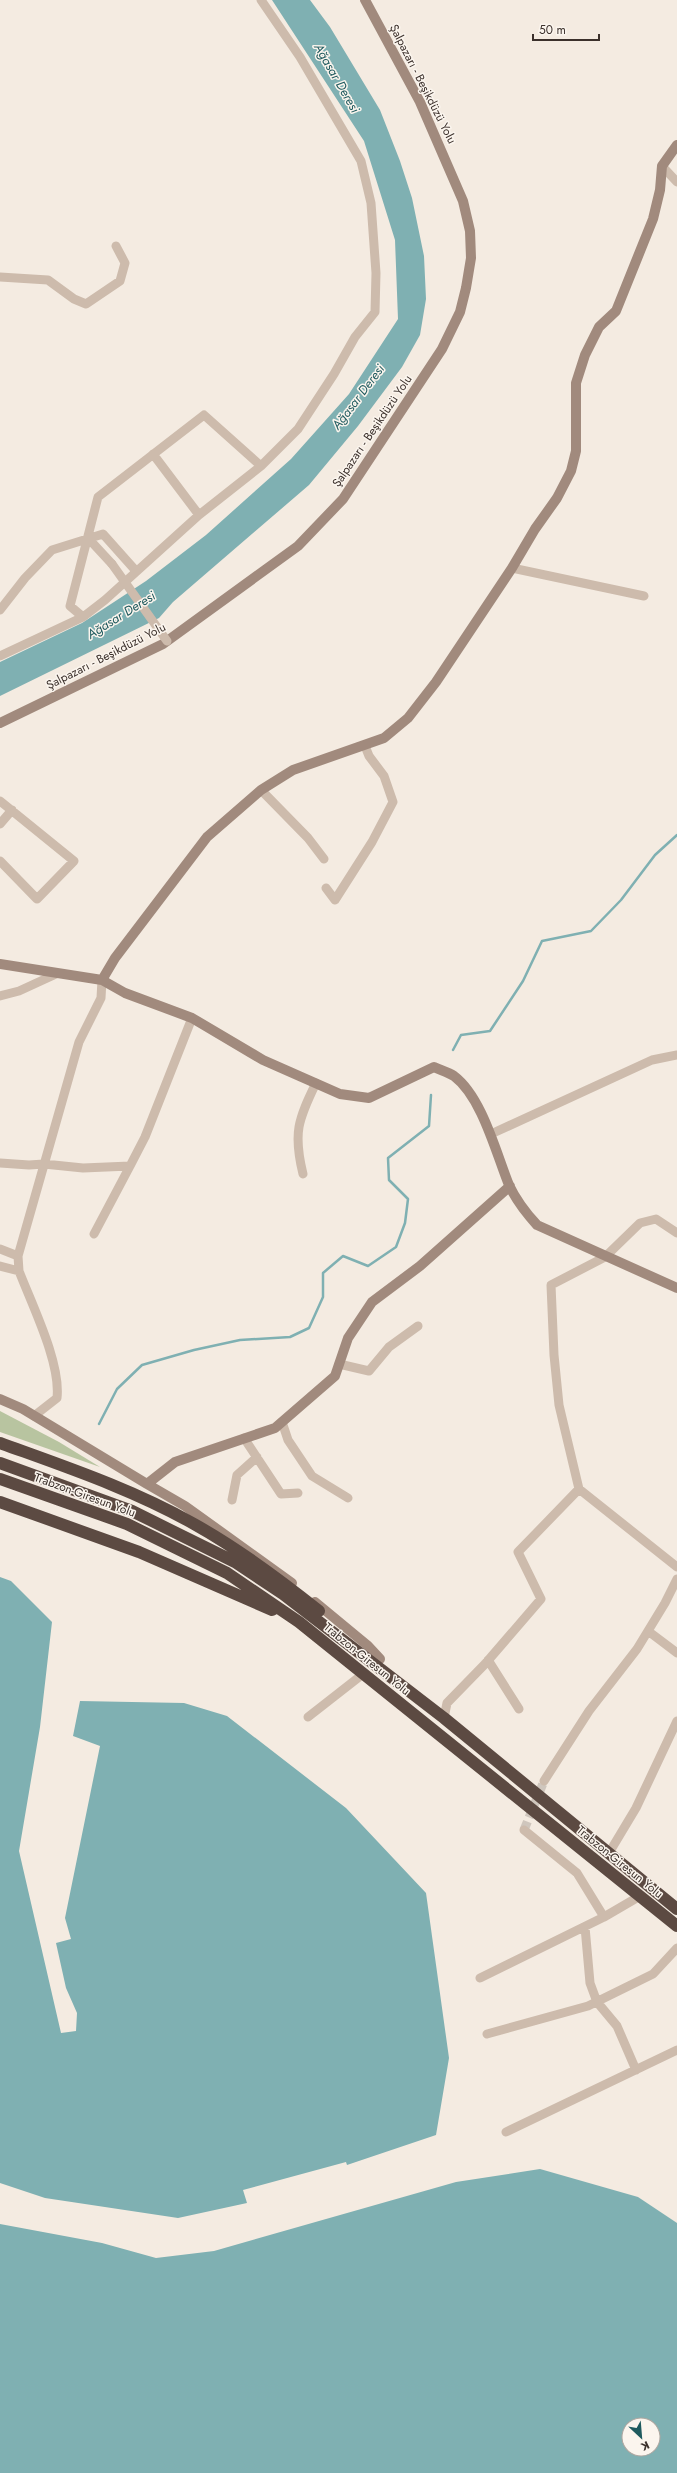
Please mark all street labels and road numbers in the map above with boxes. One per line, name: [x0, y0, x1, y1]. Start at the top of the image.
street label: Şalpazarı - Beşikdüzü Yolu: [385, 21, 461, 147]
street label: Şalpazarı - Beşikdüzü Yolu: [328, 371, 416, 491]
street label: Şalpazarı - Beşikdüzü Yolu: [43, 618, 169, 694]
street label: Trabzon-Giresun Yolu: [32, 1468, 138, 1522]
street label: Trabzon-Giresun Yolu: [320, 1618, 414, 1700]
street label: Trabzon-Giresun Yolu: [573, 1821, 667, 1903]

